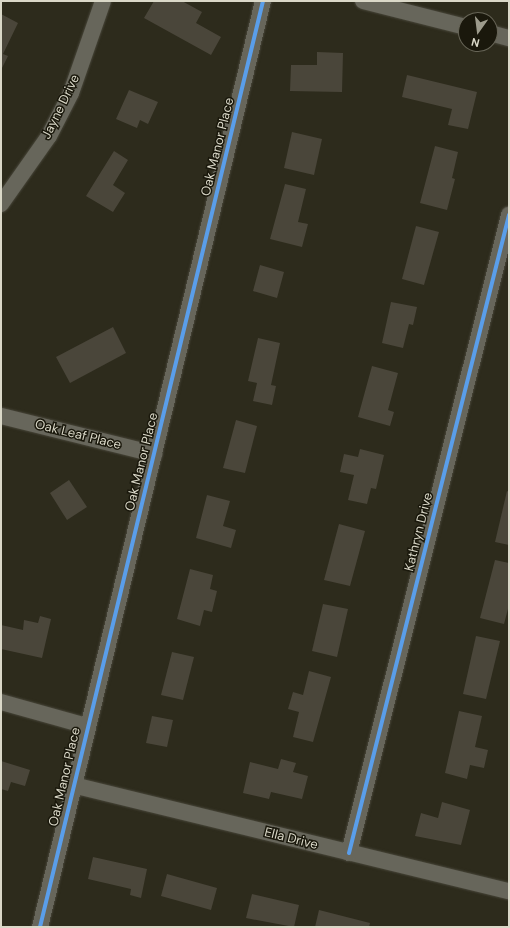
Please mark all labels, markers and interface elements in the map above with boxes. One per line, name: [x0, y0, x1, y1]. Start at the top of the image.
north arrow: [458, 12, 498, 52]
text: N: [470, 35, 481, 50]
street label: Jayne Drive: [39, 72, 83, 142]
street label: Oak Manor Place: [198, 96, 238, 198]
street label: Oak Manor Place: [122, 411, 162, 513]
street label: Oak Leaf Place: [33, 417, 123, 453]
street label: Kathryn Drive: [402, 491, 436, 573]
street label: Oak Manor Place: [46, 726, 84, 828]
street label: Ella Drive: [263, 825, 319, 853]

